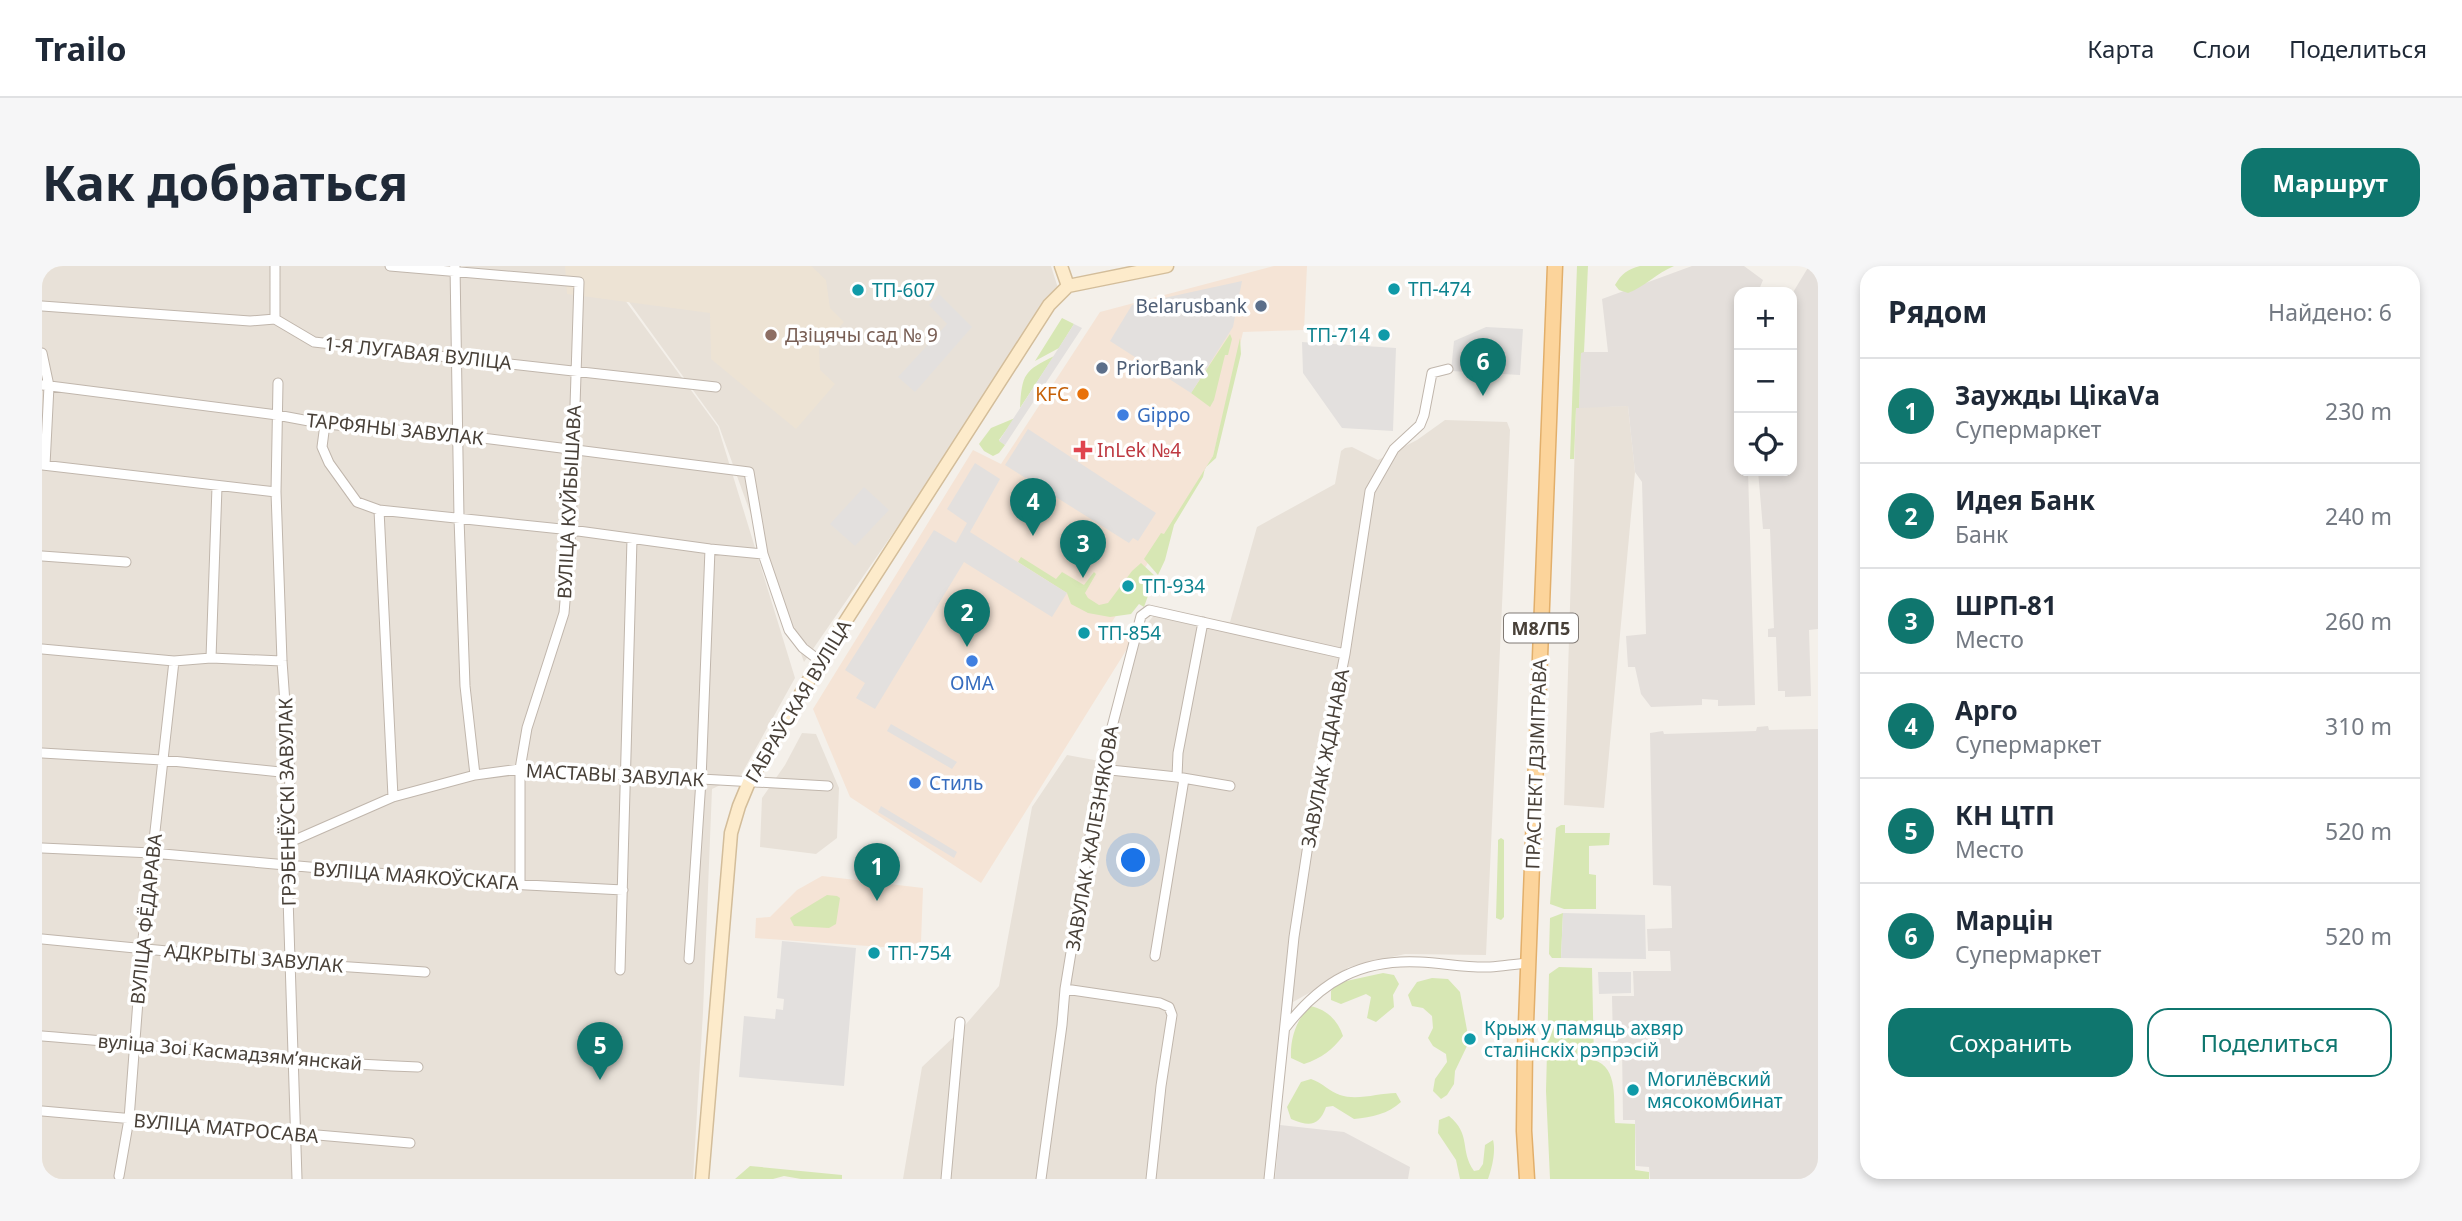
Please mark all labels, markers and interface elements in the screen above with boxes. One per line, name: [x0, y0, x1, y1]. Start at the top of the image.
text: Trailo: [35, 26, 127, 71]
text: Карта: [2087, 32, 2154, 65]
text: Слои: [2192, 32, 2251, 65]
text: Поделиться: [2289, 32, 2427, 65]
button: Маршрут: [2241, 148, 2420, 217]
text: Как добраться: [42, 149, 408, 215]
place label: ТП-474: [1408, 276, 1471, 302]
place label: ТП-607: [872, 277, 935, 303]
marker: ТП-474: [1386, 281, 1402, 297]
marker: ТП-607: [850, 282, 866, 298]
map controls: [1734, 287, 1797, 476]
button: +: [1734, 287, 1797, 350]
text: Рядом: [1888, 291, 1987, 332]
place label: Belarusbank: [1135, 293, 1247, 319]
text: Найдено: 6: [2268, 296, 2392, 328]
marker: Belarusbank: [1253, 298, 1269, 314]
place label: Дзіцячы сад № 9: [785, 322, 938, 348]
place label: ТП-714: [1307, 322, 1370, 348]
marker: Дзіцячы сад № 9: [763, 327, 779, 343]
marker: ТП-714: [1376, 327, 1392, 343]
street label: 1-Я ЛУГАВАЯ ВУЛІЦА: [323, 330, 514, 376]
pin: 6: [1460, 338, 1506, 396]
button: −: [1734, 350, 1797, 413]
place label: PriorBank: [1116, 355, 1204, 381]
marker: PriorBank: [1094, 360, 1110, 376]
text: Заужды ЦікаVа: [1955, 377, 2160, 413]
place label: KFC: [1035, 381, 1069, 407]
marker: KFC: [1075, 386, 1091, 402]
text: 1: [1904, 395, 1918, 427]
text: 230 m: [2325, 395, 2392, 427]
place label: Gippo: [1137, 402, 1191, 428]
street label: ВУЛІЦА КУЙБЫШАВА: [551, 404, 587, 600]
street label: ТАРФЯНЫ ЗАВУЛАК: [305, 407, 485, 451]
marker: Gippo: [1115, 407, 1131, 423]
button: locate: [1734, 413, 1797, 476]
text: Супермаркет: [1955, 413, 2101, 445]
place label: InLek №4: [1097, 437, 1181, 463]
marker: InLek №4: [1075, 442, 1091, 458]
pin: 4: [1010, 478, 1056, 536]
text: Идея Банк: [1955, 482, 2095, 518]
text: 2: [1904, 500, 1918, 532]
text: 240 m: [2325, 500, 2392, 532]
text: Банк: [1955, 518, 2008, 550]
pin: 3: [1060, 520, 1106, 578]
place label: ТП-934: [1142, 573, 1205, 599]
marker: ТП-934: [1120, 578, 1136, 594]
text: ШРП-81: [1955, 587, 2057, 623]
pin: 2: [944, 589, 990, 647]
text: 3: [1904, 605, 1918, 637]
text: 260 m: [2325, 605, 2392, 637]
street label: ГАБРАЎСКАЯ ВУЛІЦА: [739, 614, 857, 787]
road number: М8/П5: [1504, 614, 1578, 642]
place label: ТП-854: [1098, 620, 1161, 646]
text: Место: [1955, 623, 2024, 655]
marker: ТП-854: [1076, 625, 1092, 641]
marker: ОМА: [964, 653, 980, 669]
street label: ПРАСПЕКТ ДЗІМІТРАВА: [1519, 657, 1553, 870]
street label: ЗАВУЛАК ЖДАНАВА: [1295, 666, 1355, 850]
place label: ОМА: [950, 670, 995, 696]
text: Арго: [1955, 692, 2018, 728]
street label: ГРЭБЕНЁЎСКІ ЗАВУЛАК: [272, 697, 302, 906]
text: 4: [1904, 710, 1918, 742]
text: 310 m: [2325, 710, 2392, 742]
street label: ЗАВУЛАК ЖАЛЕЗНЯКОВА: [1059, 722, 1125, 953]
text: Супермаркет: [1955, 728, 2101, 760]
street label: МАСТАВЫ ЗАВУЛАК: [525, 757, 705, 793]
place label: Стиль: [929, 770, 983, 796]
marker: Стиль: [907, 775, 923, 791]
text: КН ЦТП: [1955, 797, 2055, 833]
text: 5: [1904, 815, 1918, 847]
text: 520 m: [2325, 815, 2392, 847]
street label: ВУЛІЦА ФЁДАРАВА: [124, 832, 168, 1006]
text: Место: [1955, 833, 2024, 865]
pin: 1: [854, 843, 900, 901]
your location: [1116, 843, 1150, 877]
street label: ВУЛІЦА МАЯКОЎСКАГА: [312, 856, 521, 896]
text: Марцін: [1955, 902, 2054, 938]
text: 6: [1904, 920, 1918, 952]
text: 520 m: [2325, 920, 2392, 952]
street label: АДКРЫТЫ ЗАВУЛАК: [163, 937, 345, 979]
text: Супермаркет: [1955, 938, 2101, 970]
place label: ТП-754: [888, 940, 951, 966]
marker: ТП-754: [866, 945, 882, 961]
button: Сохранить: [1888, 1008, 2133, 1077]
button: Поделиться: [2147, 1008, 2392, 1077]
place label: Крыж у памяць ахвяр сталінскіх рэпрэсій: [1484, 1015, 1684, 1063]
pin: 5: [577, 1022, 623, 1080]
street label: вуліца Зоі Касмадзямʼянскай: [97, 1027, 363, 1077]
marker: Крыж у памяць ахвяр сталінскіх рэпрэсій: [1462, 1031, 1478, 1047]
place label: Могилёвский мясокомбинат: [1647, 1066, 1783, 1114]
marker: Могилёвский мясокомбинат: [1625, 1082, 1641, 1098]
street label: ВУЛІЦА МАТРОСАВА: [133, 1107, 320, 1149]

